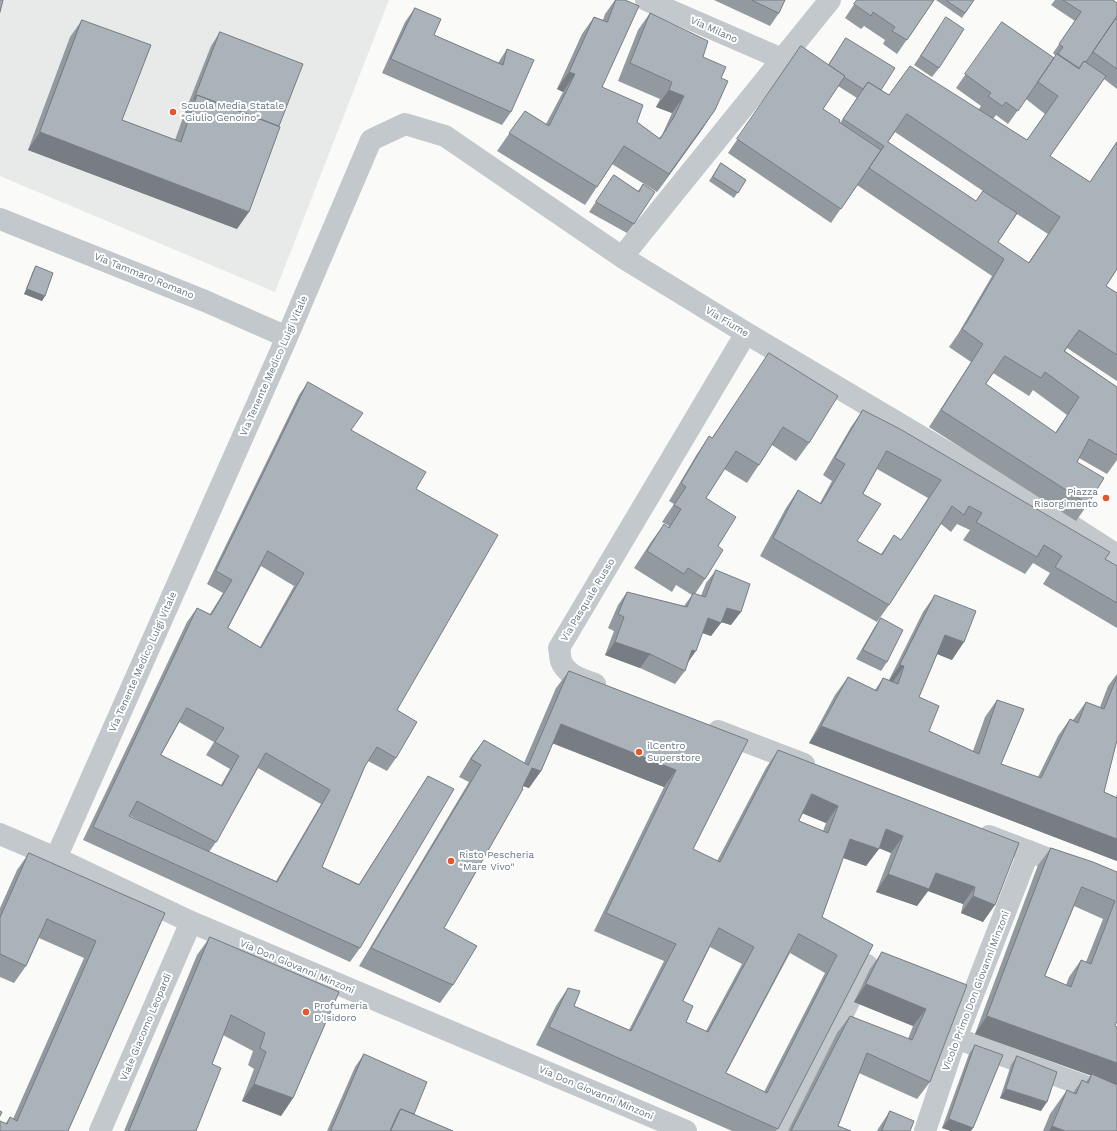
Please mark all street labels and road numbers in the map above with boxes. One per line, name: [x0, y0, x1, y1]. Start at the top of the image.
street label: Via Milano: [689, 14, 739, 46]
street label: Via Tammaro Romano: [92, 250, 196, 302]
street label: Via Tenente Medico Luigi Vitale: [238, 294, 310, 438]
street label: Via Fiume: [703, 304, 751, 340]
street label: Via Pasquale Russo: [558, 556, 618, 644]
street label: Via Tenente Medico Luigi Vitale: [107, 590, 179, 734]
street label: Vicolo Primo Don Giovanni Minzoni: [940, 909, 1012, 1073]
street label: Via Don Giovanni Minzoni: [238, 937, 356, 997]
street label: Viale Giacomo Leopardi: [118, 971, 174, 1083]
street label: Via Don Giovanni Minzoni: [537, 1063, 655, 1123]

